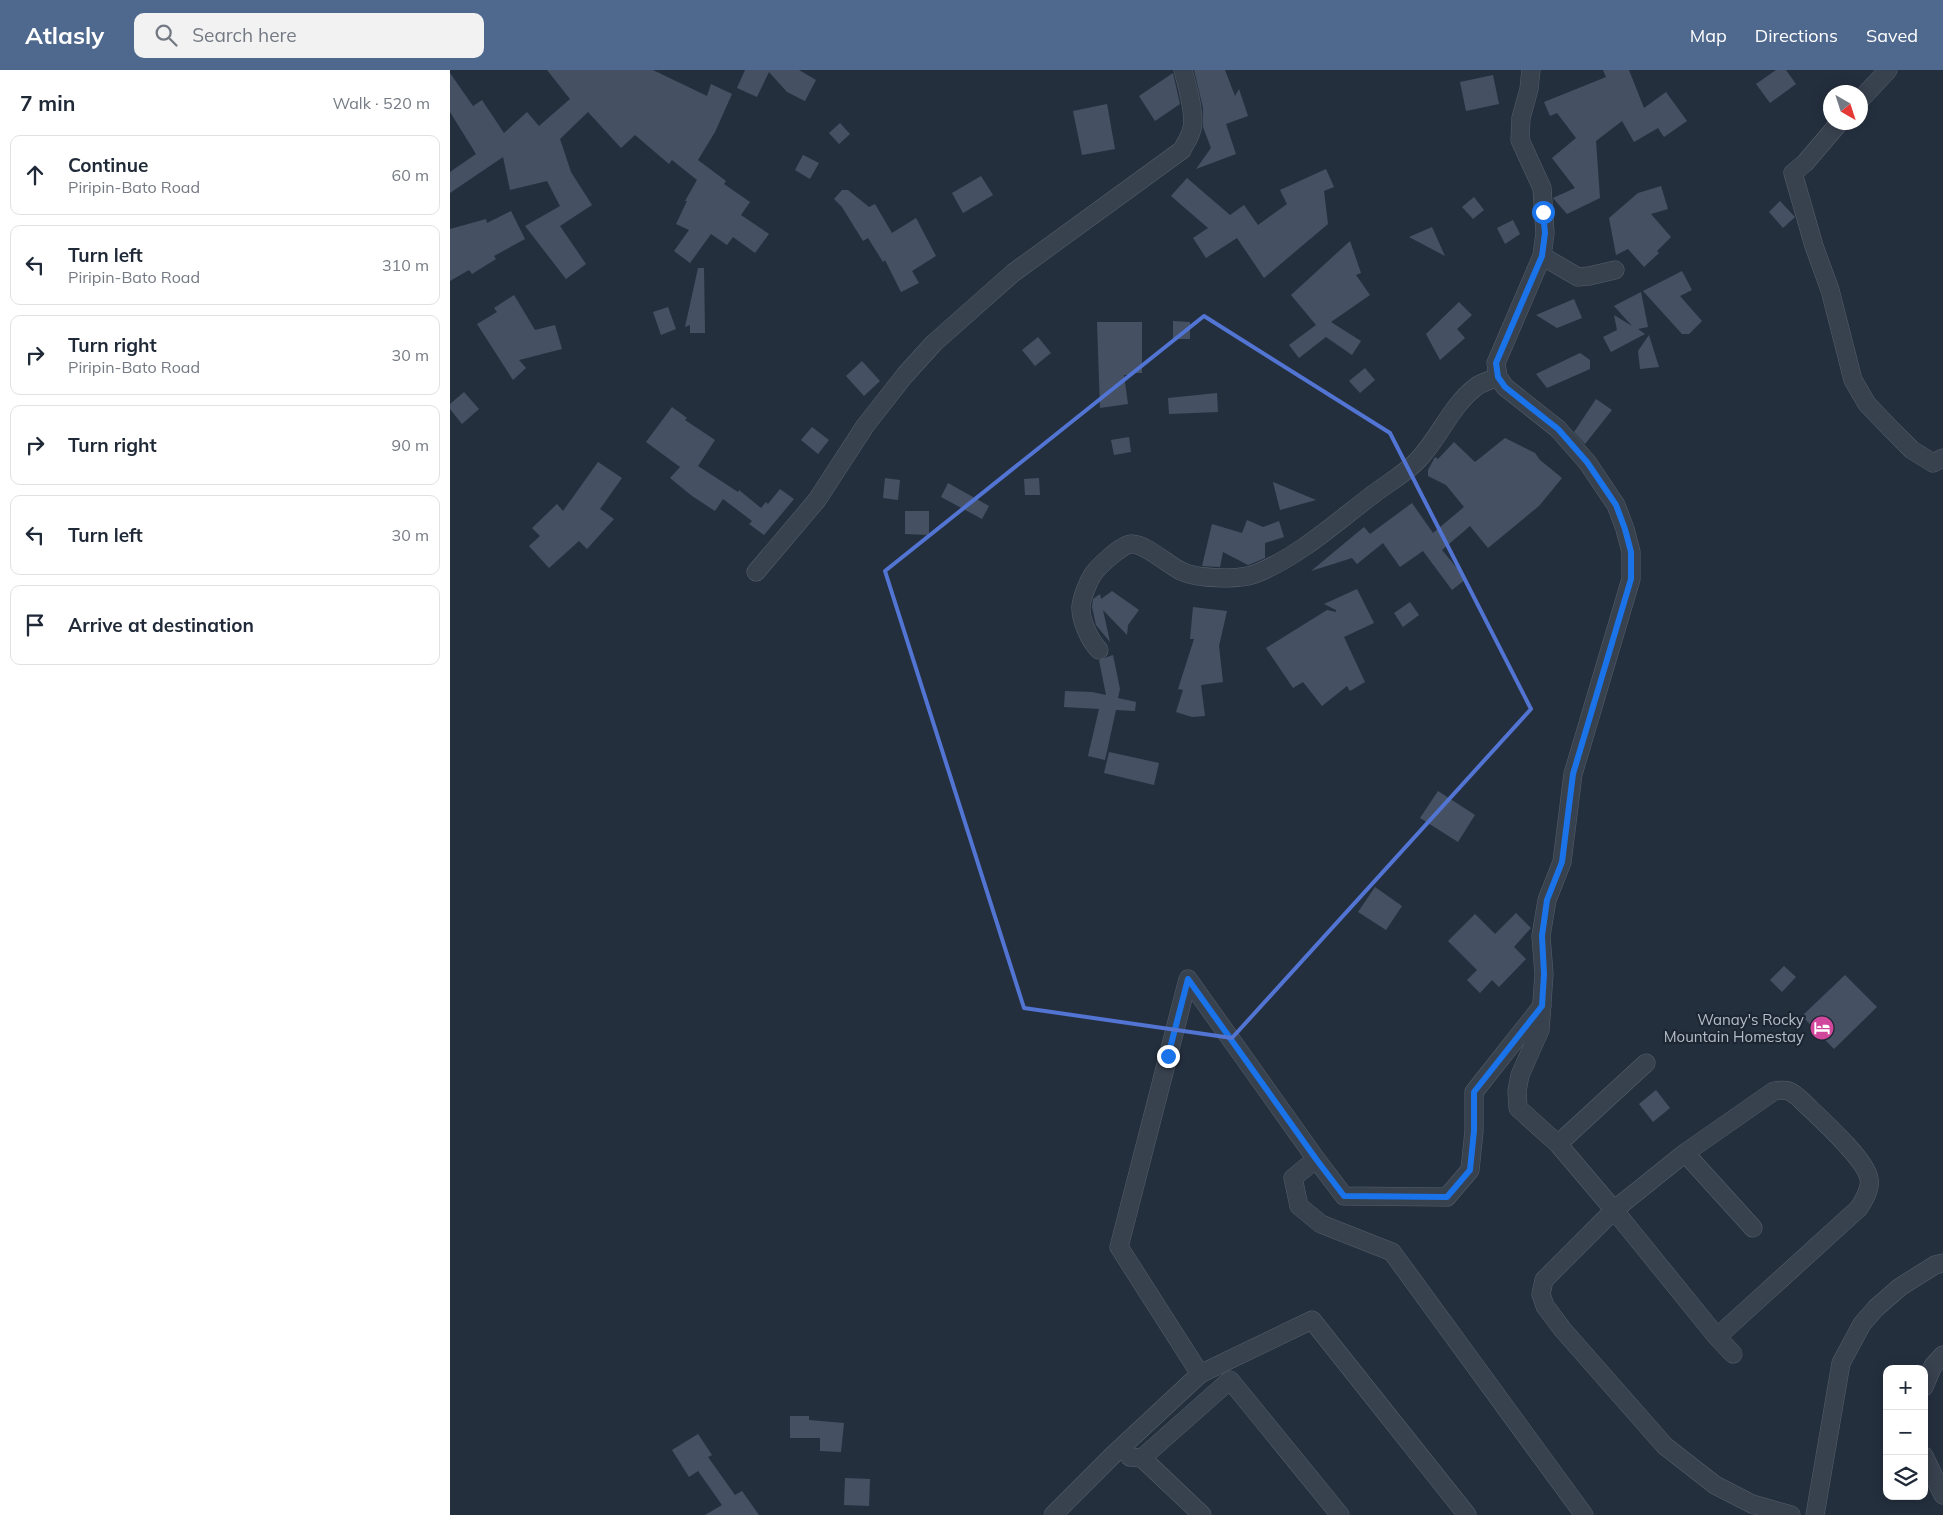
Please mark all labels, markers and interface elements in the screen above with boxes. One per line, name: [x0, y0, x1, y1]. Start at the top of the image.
search box: [134, 13, 484, 58]
text: Atlasly: [25, 20, 104, 50]
icon: search: [152, 21, 180, 49]
text: Search here: [192, 23, 297, 47]
text: Map: [1690, 24, 1727, 47]
text: Directions: [1755, 24, 1838, 47]
text: Saved: [1866, 24, 1918, 47]
north arrow: [1823, 85, 1868, 130]
text: 7 min: [20, 90, 75, 116]
text: Walk · 520 m: [332, 93, 430, 113]
text: Continue: [68, 153, 148, 177]
icon: ahead: [21, 161, 49, 189]
text: 60 m: [392, 165, 429, 185]
text: Piripin-Bato Road: [68, 177, 200, 197]
route start: [1532, 201, 1555, 224]
text: Turn left: [68, 243, 143, 267]
icon: left: [21, 251, 49, 279]
text: 310 m: [382, 255, 429, 275]
text: Piripin-Bato Road: [68, 267, 200, 287]
text: Turn right: [68, 333, 157, 357]
icon: right: [21, 341, 49, 369]
text: 30 m: [392, 345, 429, 365]
text: Piripin-Bato Road: [68, 357, 200, 377]
icon: right: [21, 431, 49, 459]
text: Turn right: [68, 433, 157, 457]
text: 90 m: [392, 435, 429, 455]
icon: left: [21, 521, 49, 549]
text: Turn left: [68, 523, 143, 547]
text: 30 m: [392, 525, 429, 545]
icon: arrive: [21, 611, 49, 639]
text: Arrive at destination: [68, 613, 254, 637]
place label: Wanay's Rocky Mountain Homestay: [1664, 1010, 1804, 1046]
hotel icon: Wanay's Rocky Mountain Homestay: [1809, 1015, 1835, 1041]
route end: [1157, 1045, 1180, 1068]
map controls: [1883, 1365, 1928, 1500]
button: +: [1883, 1365, 1928, 1410]
button: −: [1883, 1410, 1928, 1455]
button: layers: [1883, 1455, 1928, 1500]

